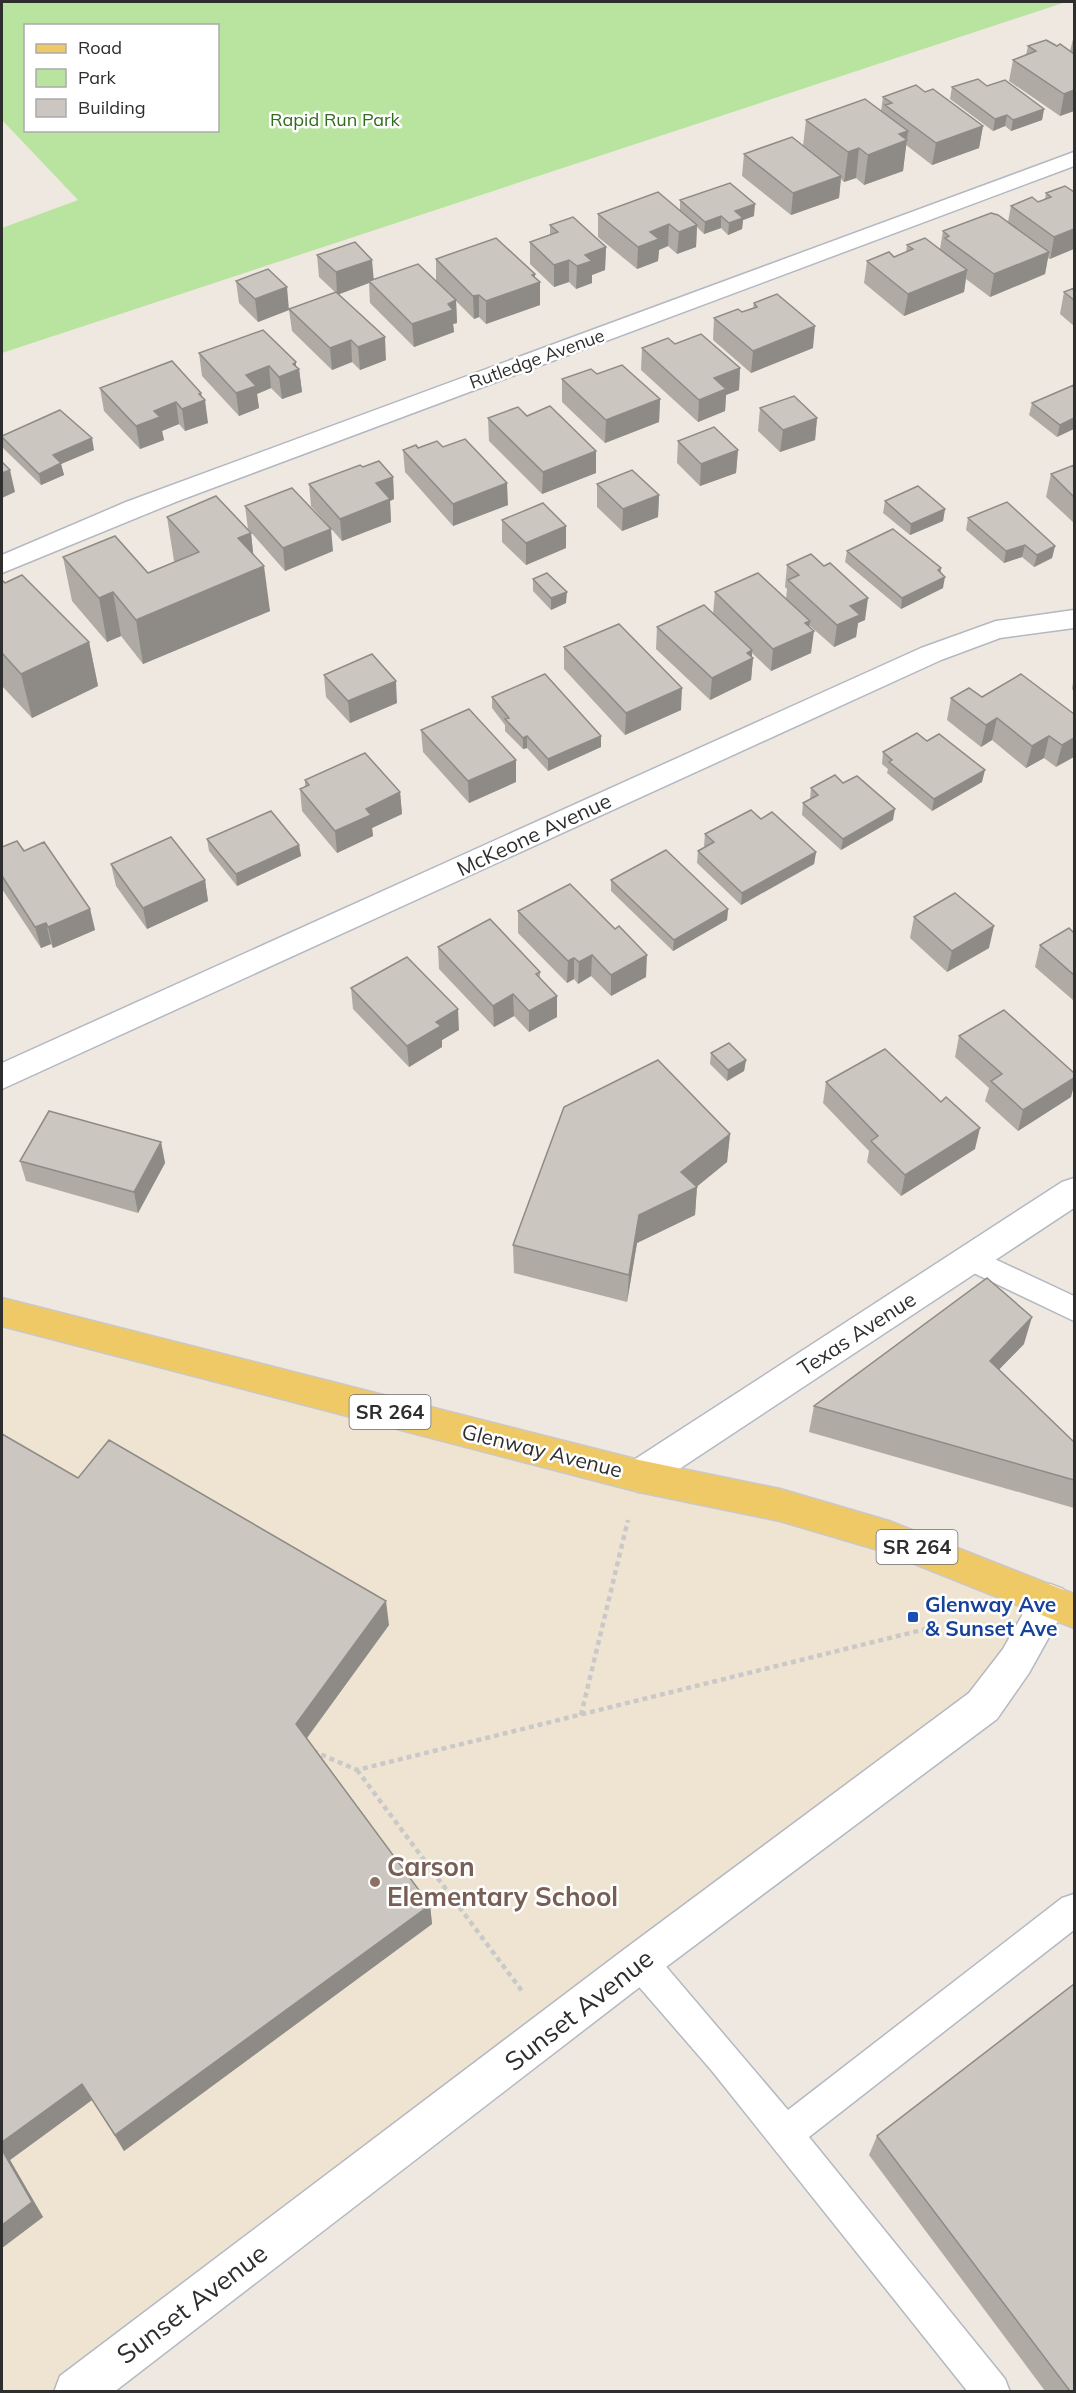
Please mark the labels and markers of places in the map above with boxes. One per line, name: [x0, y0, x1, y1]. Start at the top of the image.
place label: Glenway Ave & Sunset Ave: [925, 1591, 1058, 1641]
marker: Glenway Ave & Sunset Ave: [906, 1610, 920, 1624]
place label: Carson Elementary School: [387, 1850, 618, 1913]
marker: Carson Elementary School: [368, 1875, 382, 1889]

